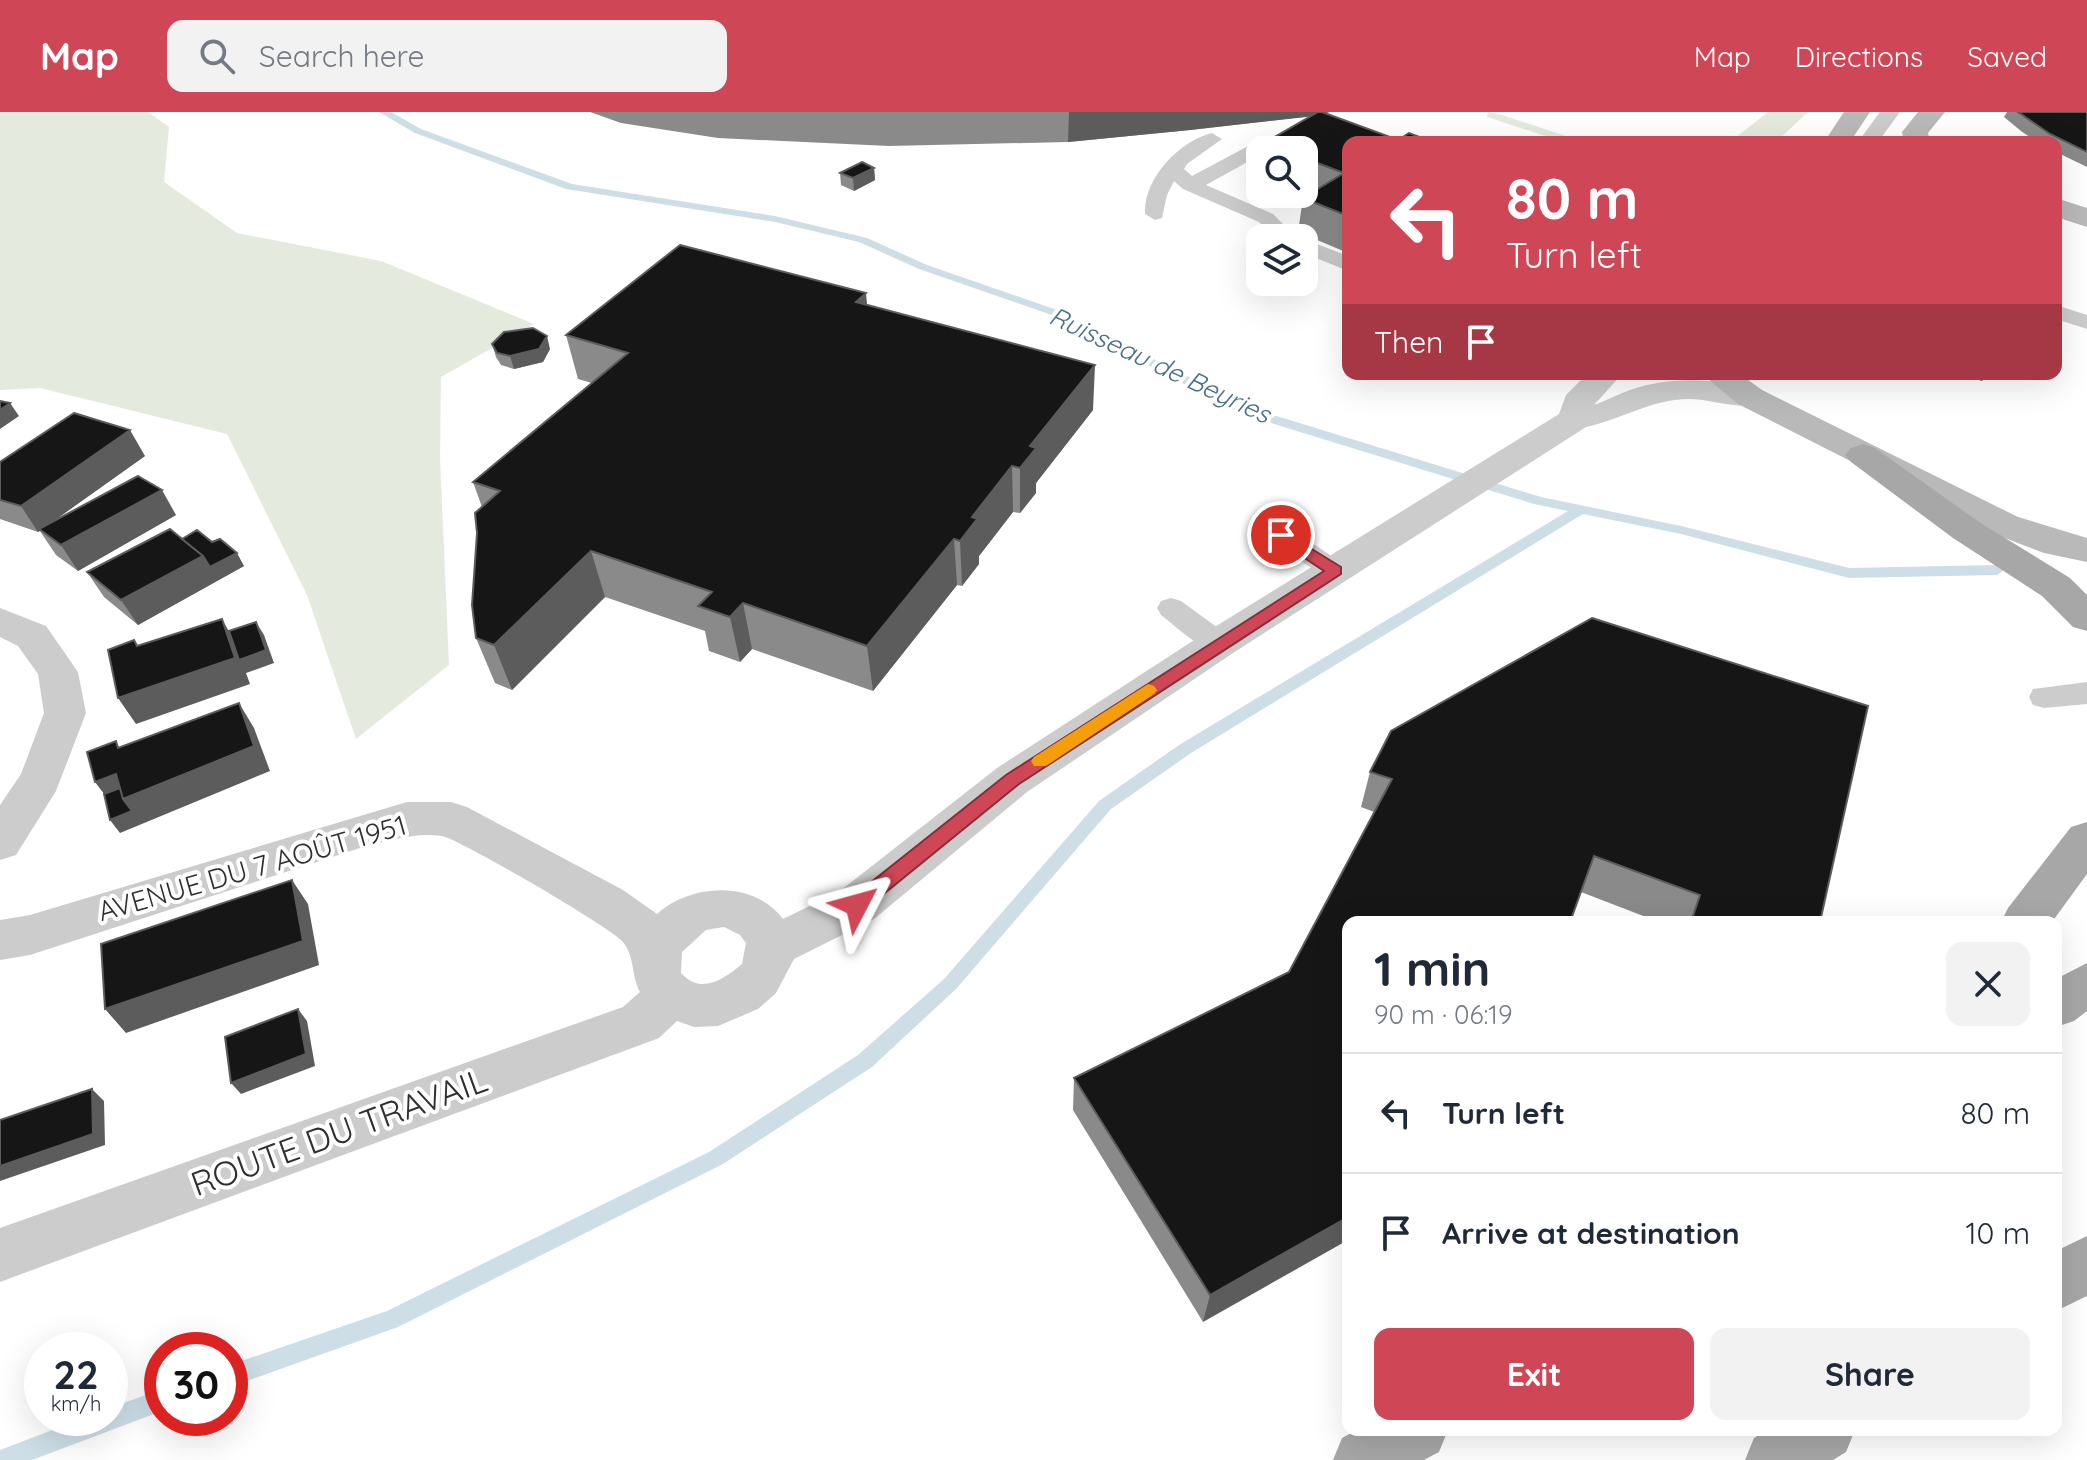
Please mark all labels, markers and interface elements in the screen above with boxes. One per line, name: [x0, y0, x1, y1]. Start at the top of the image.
search box: [167, 20, 727, 92]
text: Map: [40, 32, 119, 80]
icon: search: [195, 34, 239, 78]
text: Search here: [259, 37, 424, 75]
text: Map: [1694, 39, 1751, 74]
text: Directions: [1795, 39, 1923, 74]
text: Saved: [1967, 39, 2047, 74]
map controls: [1246, 136, 1318, 296]
button: search: [1246, 136, 1318, 208]
text: 80 m: [1506, 163, 1638, 233]
icon: left: [1374, 168, 1478, 272]
button: layers: [1246, 224, 1318, 296]
text: Turn left: [1506, 232, 1642, 277]
water label: Ruisseau de Beyries: [1044, 299, 1278, 431]
icon: arrive: [1459, 320, 1503, 364]
text: Then: [1374, 323, 1443, 361]
pin: [1247, 501, 1315, 569]
icon: arrive: [1259, 513, 1303, 557]
street label: AVENUE DU 7 AOÛT 1951: [94, 807, 410, 928]
position arrow: [815, 863, 899, 947]
text: 1 min: [1374, 938, 1490, 998]
button: close: [1946, 942, 2030, 1026]
text: 90 m · 06:19: [1374, 998, 1513, 1031]
street label: ROUTE DU TRAVAIL: [185, 1058, 493, 1205]
icon: left: [1374, 1091, 1418, 1135]
text: Turn left: [1442, 1094, 1565, 1132]
text: 80 m: [1960, 1094, 2030, 1132]
icon: arrive: [1374, 1211, 1418, 1255]
text: Arrive at destination: [1442, 1214, 1740, 1252]
text: 10 m: [1966, 1214, 2030, 1252]
button: Exit: [1374, 1328, 1694, 1420]
button: Share: [1710, 1328, 2030, 1420]
speed limit sign: 30: [144, 1332, 248, 1436]
text: 22: [53, 1349, 99, 1399]
text: km/h: [51, 1391, 101, 1416]

